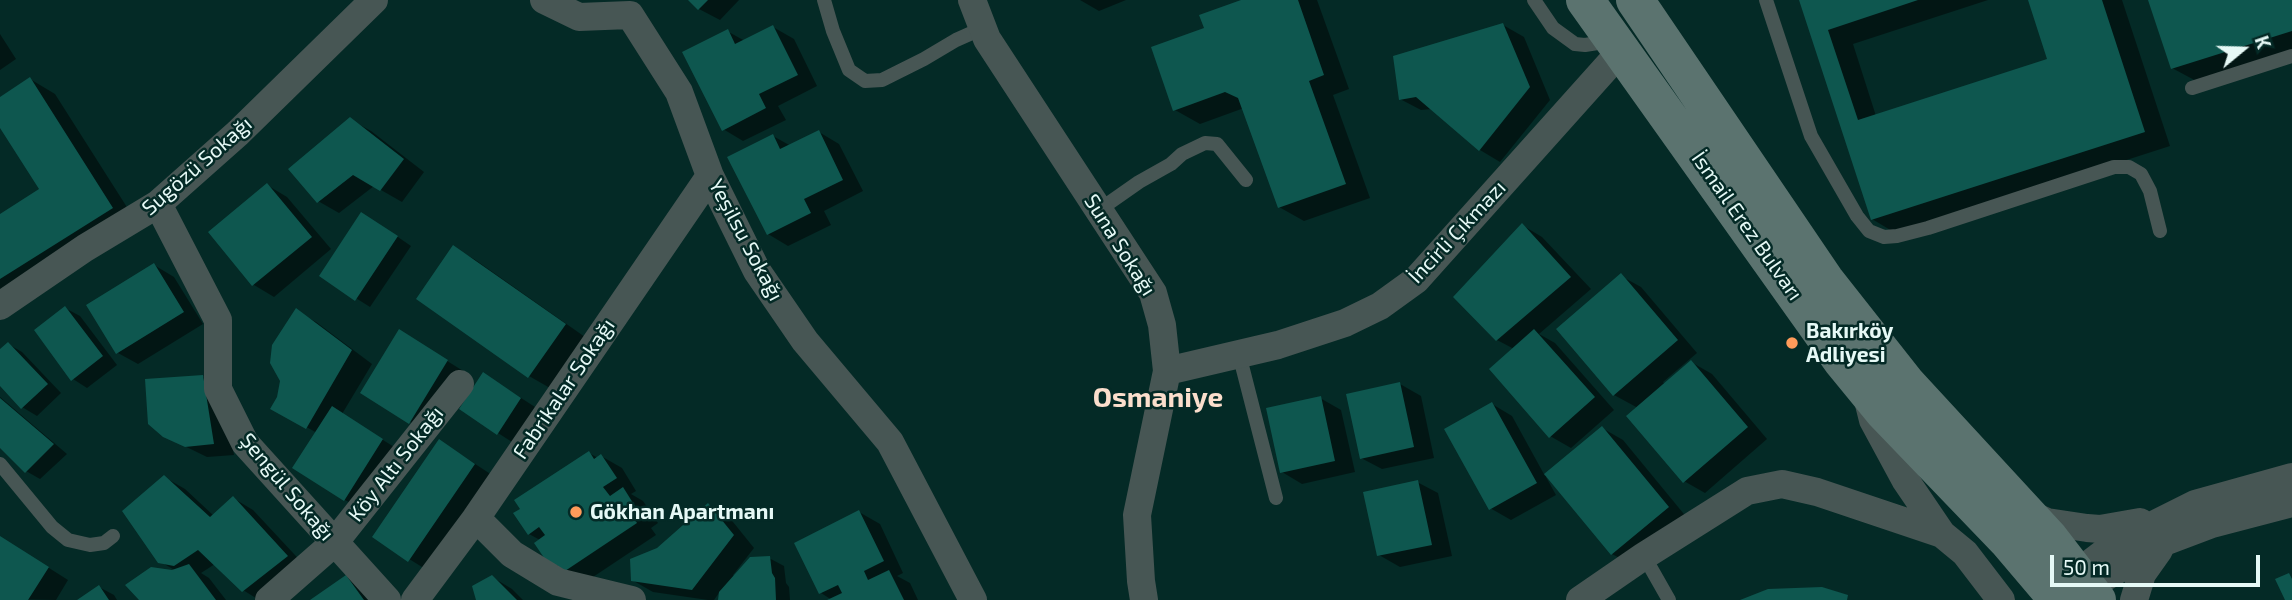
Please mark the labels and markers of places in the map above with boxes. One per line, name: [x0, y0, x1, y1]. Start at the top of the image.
place label: Bakırköy Adliyesi: [1806, 318, 1893, 368]
marker: Bakırköy Adliyesi: [1784, 335, 1800, 351]
place label: Gökhan Apartmanı: [590, 499, 774, 525]
marker: Gökhan Apartmanı: [568, 504, 584, 520]

